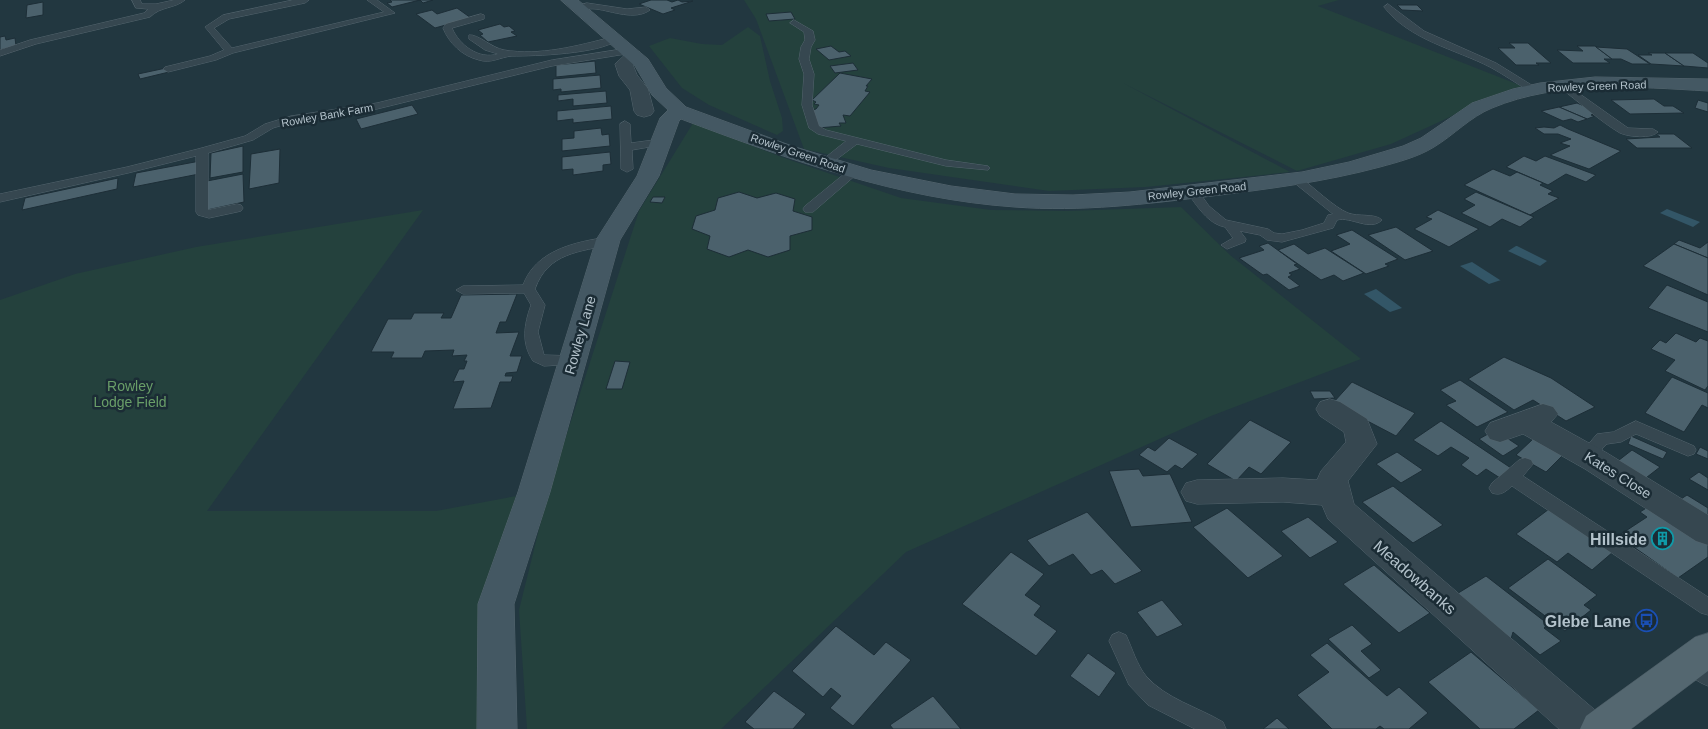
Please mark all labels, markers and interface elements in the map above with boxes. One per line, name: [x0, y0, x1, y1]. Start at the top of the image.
street label: Rowley Green Road: [1547, 78, 1647, 94]
street label: Rowley Bank Farm: [280, 101, 374, 129]
street label: Rowley Green Road: [749, 131, 847, 175]
street label: Rowley Green Road: [1147, 180, 1247, 202]
street label: Rowley Lane: [561, 294, 599, 376]
park label: Rowley Lodge Field: [93, 378, 167, 410]
street label: Kates Close: [1582, 448, 1654, 502]
building icon: Hillside: [1651, 527, 1675, 551]
place label: Hillside: [1590, 531, 1647, 548]
street label: Meadowbanks: [1370, 537, 1459, 618]
bus stop icon: Glebe Lane: [1635, 609, 1659, 633]
place label: Glebe Lane: [1545, 613, 1631, 630]

